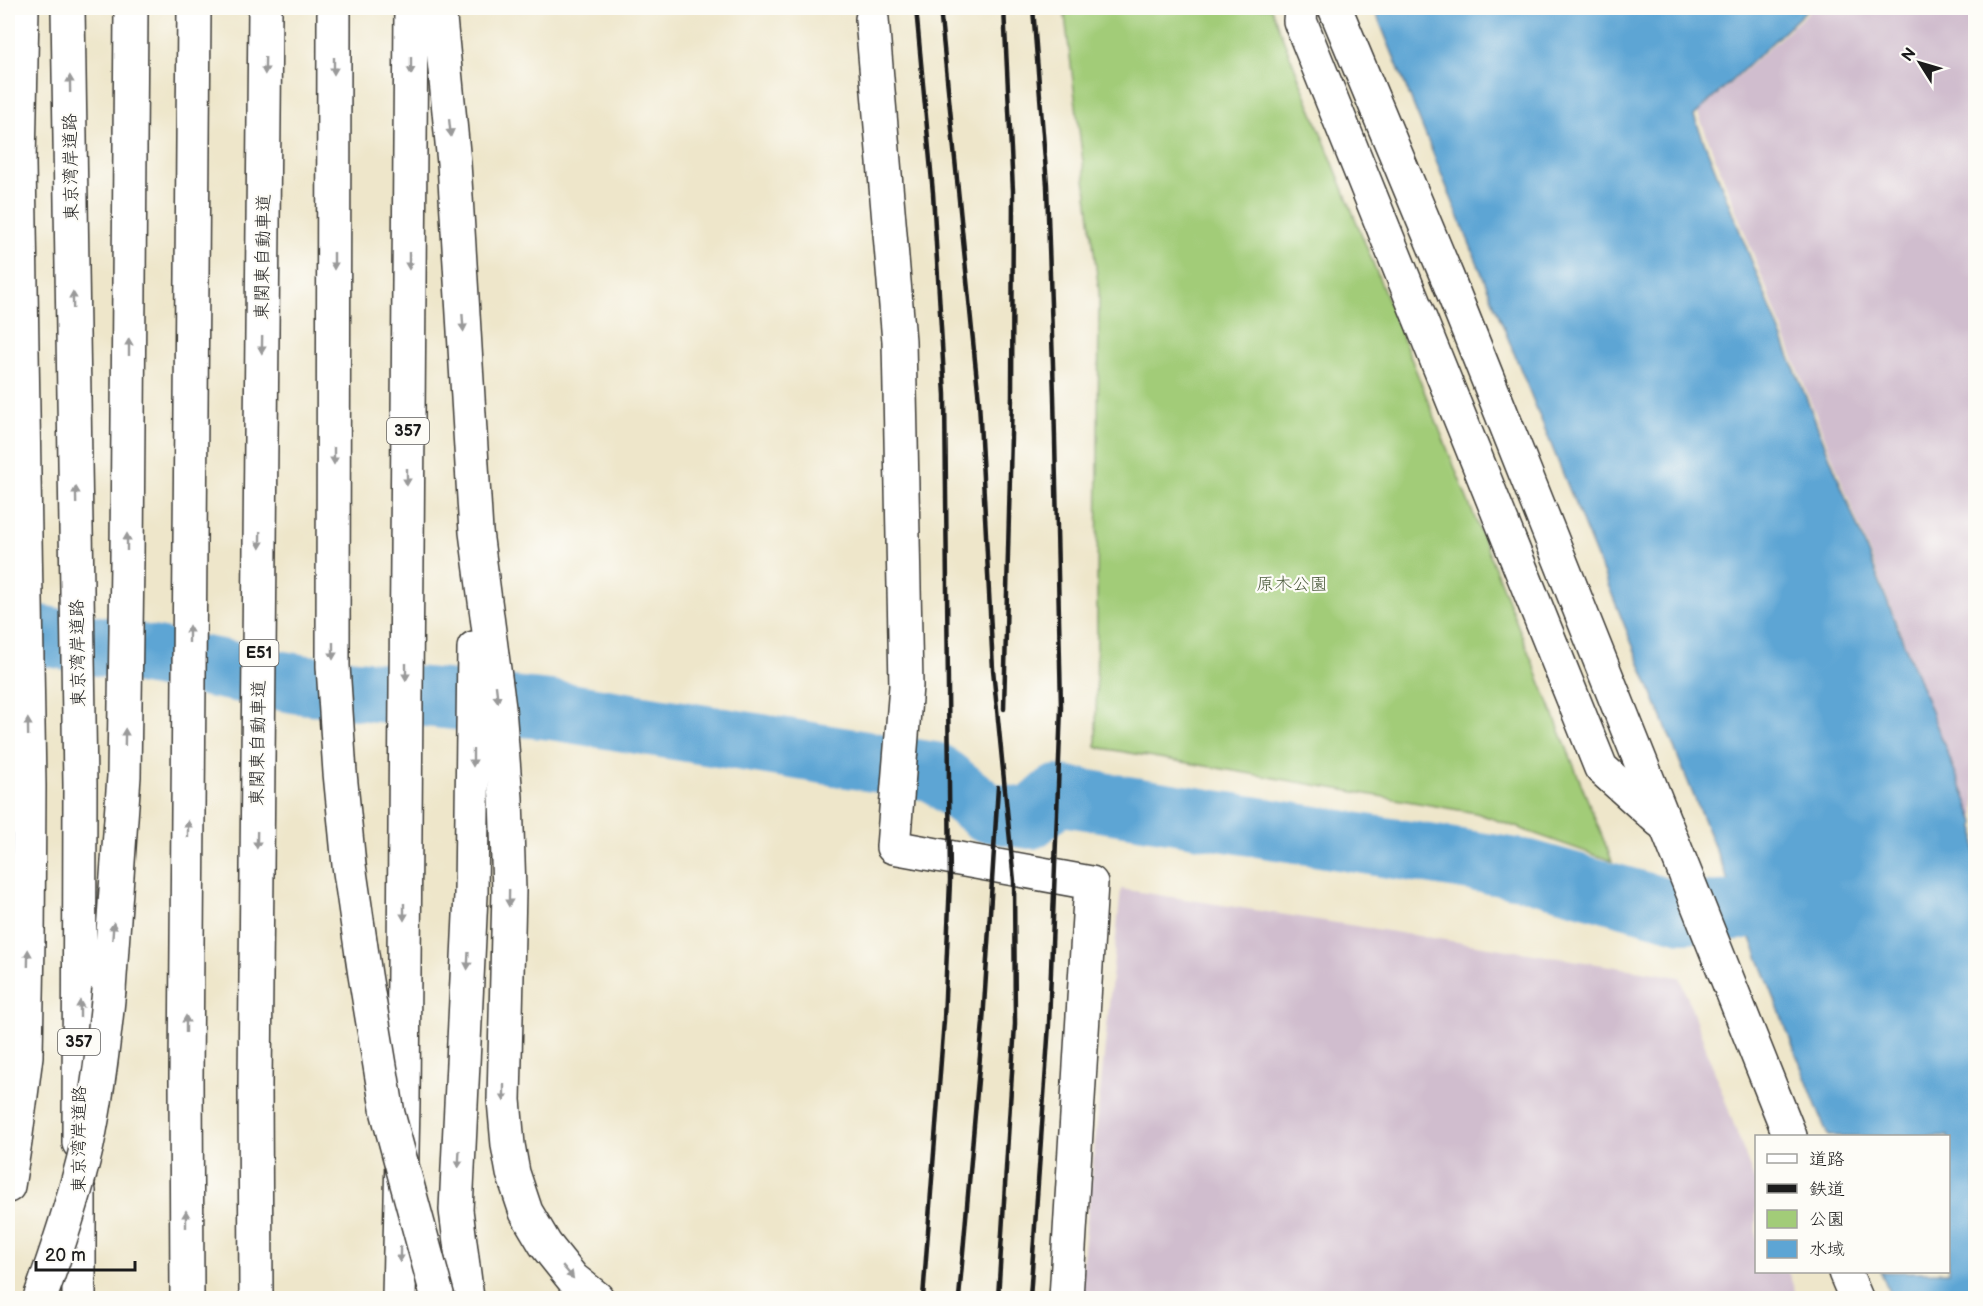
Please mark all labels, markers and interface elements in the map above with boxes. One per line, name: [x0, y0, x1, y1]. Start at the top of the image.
north arrow: [1890, 33, 1950, 93]
text: N: [1898, 44, 1920, 65]
one-way arrow: [260, 56, 270, 75]
one-way arrow: [329, 56, 339, 75]
one-way arrow: [406, 56, 416, 75]
one-way arrow: [65, 75, 74, 94]
street label: 東京湾岸道路: [60, 113, 82, 221]
one-way arrow: [445, 119, 455, 138]
street label: 東関東自動車道: [251, 194, 275, 320]
one-way arrow: [329, 251, 339, 270]
one-way arrow: [404, 251, 414, 270]
one-way arrow: [68, 291, 78, 310]
one-way arrow: [458, 314, 467, 333]
one-way arrow: [257, 335, 267, 354]
one-way arrow: [124, 337, 134, 356]
road number: 357: [387, 418, 429, 444]
one-way arrow: [329, 446, 339, 465]
one-way arrow: [402, 467, 412, 486]
one-way arrow: [71, 486, 81, 505]
one-way arrow: [255, 530, 265, 549]
one-way arrow: [123, 532, 132, 551]
park label: 原木公園: [1256, 574, 1328, 595]
street label: 東京湾岸道路: [67, 599, 89, 707]
one-way arrow: [184, 625, 194, 644]
road number: E51: [240, 640, 278, 666]
one-way arrow: [328, 641, 338, 660]
one-way arrow: [401, 662, 411, 681]
street label: 東関東自動車道: [246, 680, 270, 806]
one-way arrow: [493, 685, 502, 704]
one-way arrow: [23, 718, 33, 737]
one-way arrow: [120, 727, 130, 746]
one-way arrow: [468, 749, 478, 768]
one-way arrow: [183, 820, 193, 839]
one-way arrow: [252, 830, 262, 849]
one-way arrow: [504, 889, 514, 908]
one-way arrow: [399, 903, 409, 922]
one-way arrow: [109, 922, 118, 941]
one-way arrow: [23, 949, 32, 968]
one-way arrow: [464, 951, 473, 970]
one-way arrow: [75, 1000, 84, 1019]
one-way arrow: [181, 1015, 191, 1034]
road number: 357: [58, 1029, 100, 1055]
one-way arrow: [499, 1083, 509, 1102]
street label: 東京湾岸道路: [69, 1085, 90, 1193]
legend: [1755, 1135, 1950, 1273]
one-way arrow: [454, 1149, 463, 1168]
text: 道路: [1809, 1149, 1845, 1170]
text: 鉄道: [1809, 1179, 1845, 1200]
text: 公園: [1809, 1209, 1845, 1230]
one-way arrow: [181, 1210, 191, 1229]
scale bar: [36, 1234, 135, 1272]
text: 水域: [1809, 1239, 1845, 1260]
text: 20 m: [45, 1245, 86, 1266]
one-way arrow: [395, 1245, 405, 1264]
one-way arrow: [561, 1264, 574, 1279]

